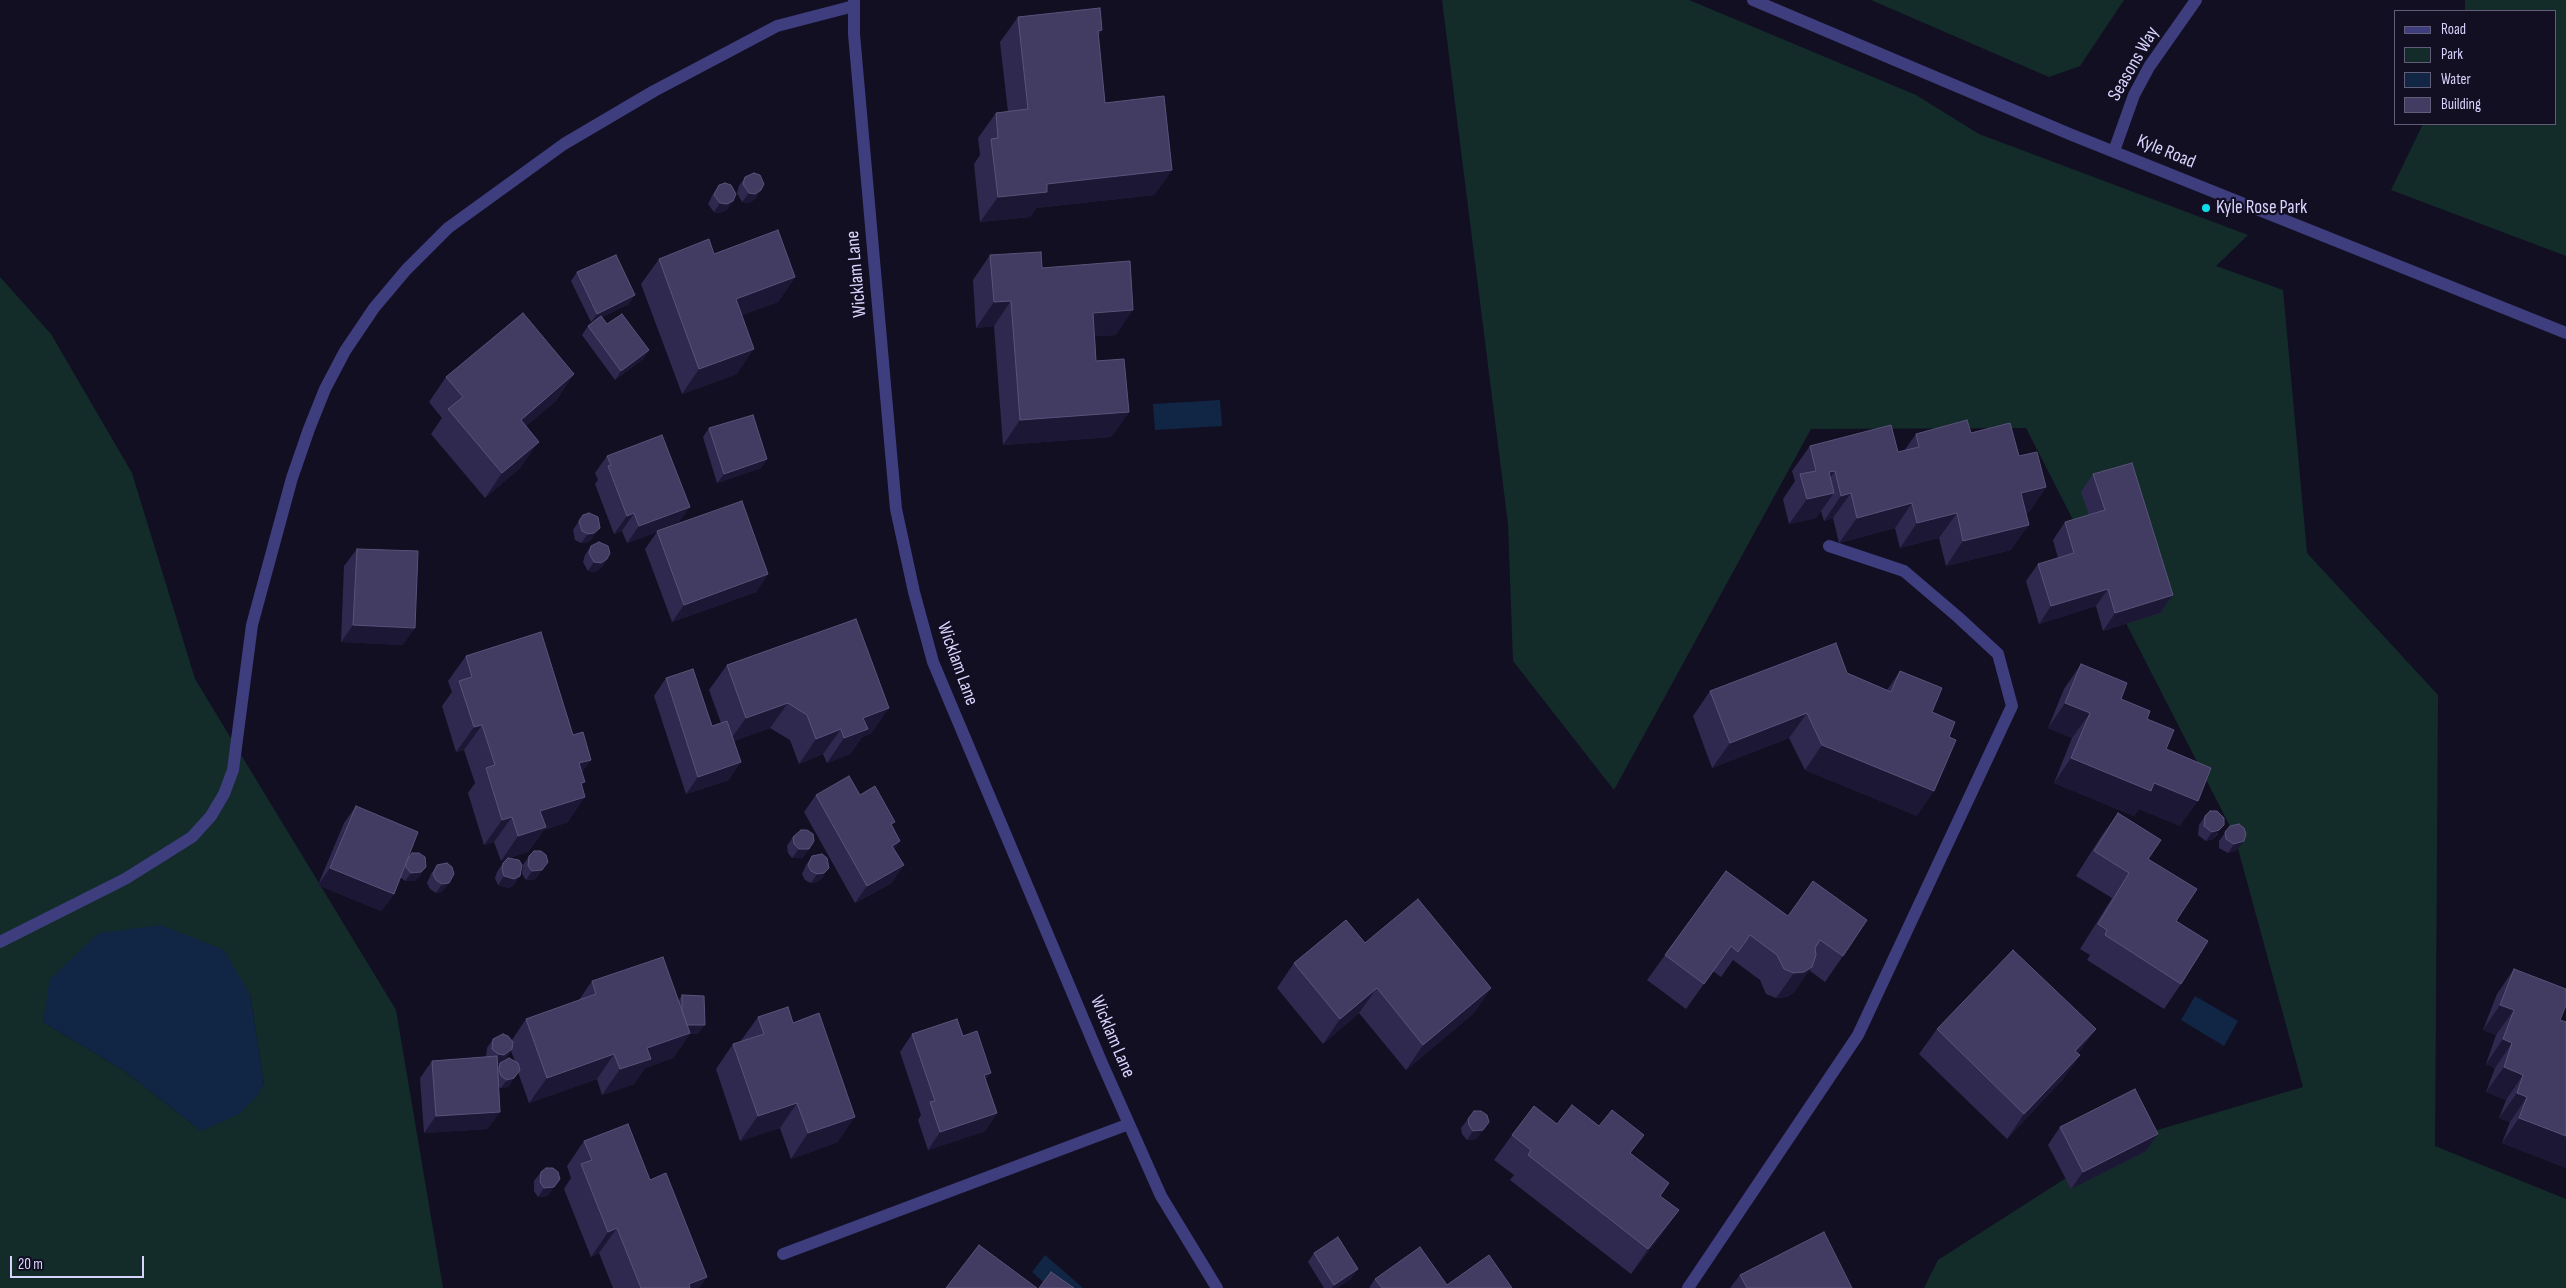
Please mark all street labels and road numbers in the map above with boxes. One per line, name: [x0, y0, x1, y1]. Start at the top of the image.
street label: Seasons Way: [2104, 23, 2164, 105]
street label: Kyle Road: [2133, 130, 2199, 174]
street label: Wicklam Lane: [842, 230, 872, 318]
street label: Wicklam Lane: [931, 619, 983, 709]
street label: Wicklam Lane: [1085, 993, 1139, 1081]

